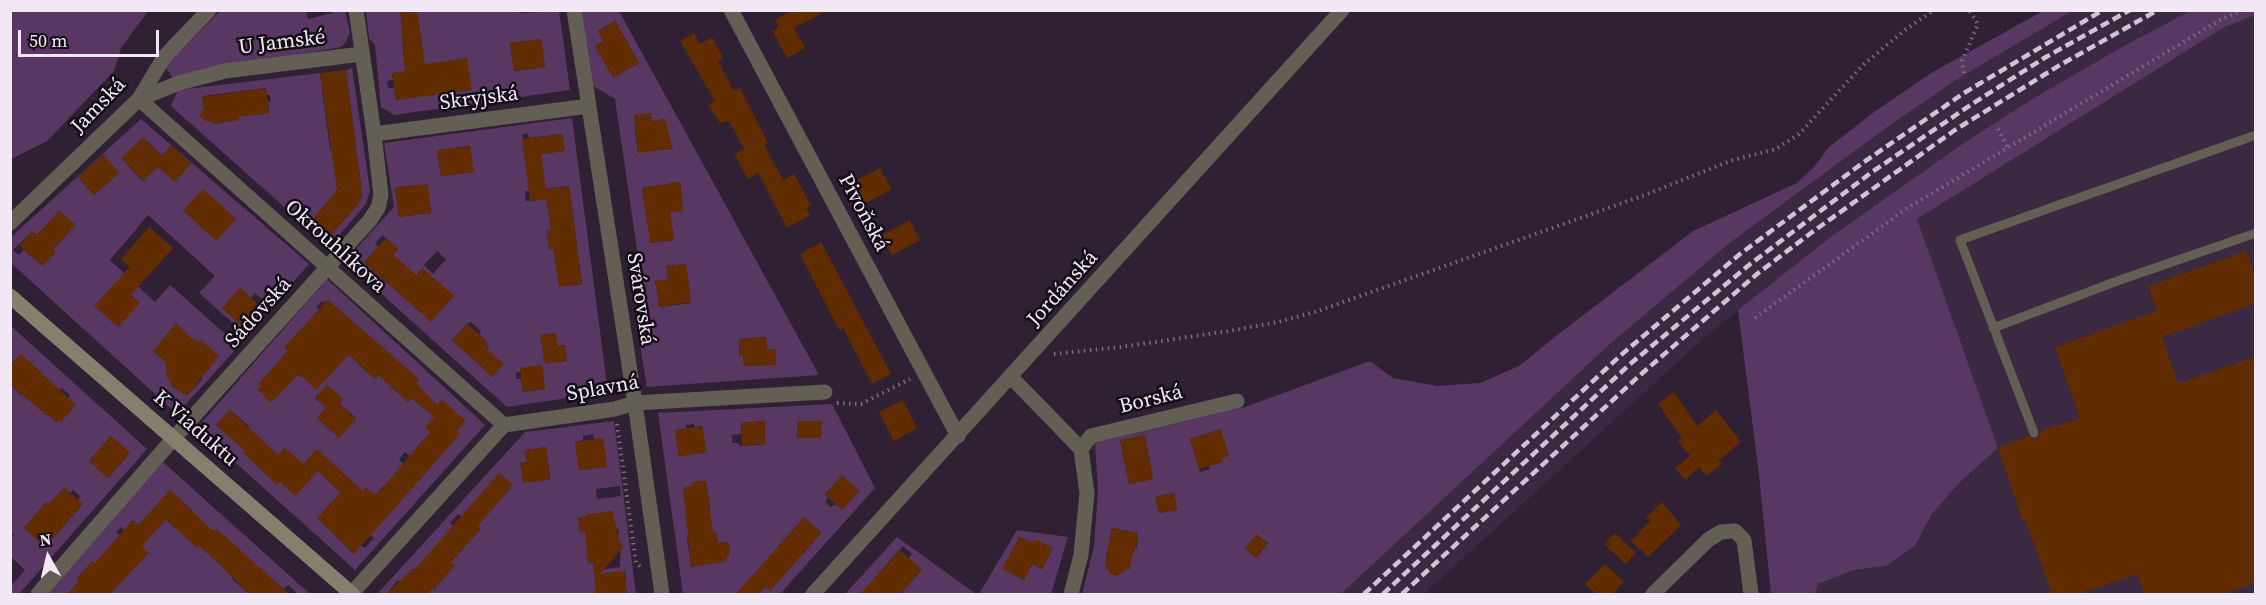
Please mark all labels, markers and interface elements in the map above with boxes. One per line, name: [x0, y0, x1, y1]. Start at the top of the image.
scale bar: [21, 18, 162, 56]
street label: U Jamské: [237, 25, 327, 61]
text: 50 m: [29, 28, 67, 53]
street label: Jamská: [66, 73, 132, 139]
street label: Skryjská: [438, 82, 520, 116]
street label: Pivoňská: [832, 170, 894, 256]
street label: Okrouhlíkova: [279, 195, 391, 299]
street label: Jordánská: [1022, 246, 1104, 332]
street label: Svárovská: [620, 251, 660, 347]
street label: Sádovská: [221, 272, 297, 354]
street label: Splavná: [565, 370, 641, 408]
street label: Borská: [1117, 380, 1185, 420]
street label: K Viaduktu: [148, 385, 242, 473]
north arrow: [18, 527, 78, 587]
text: N: [38, 527, 53, 551]

